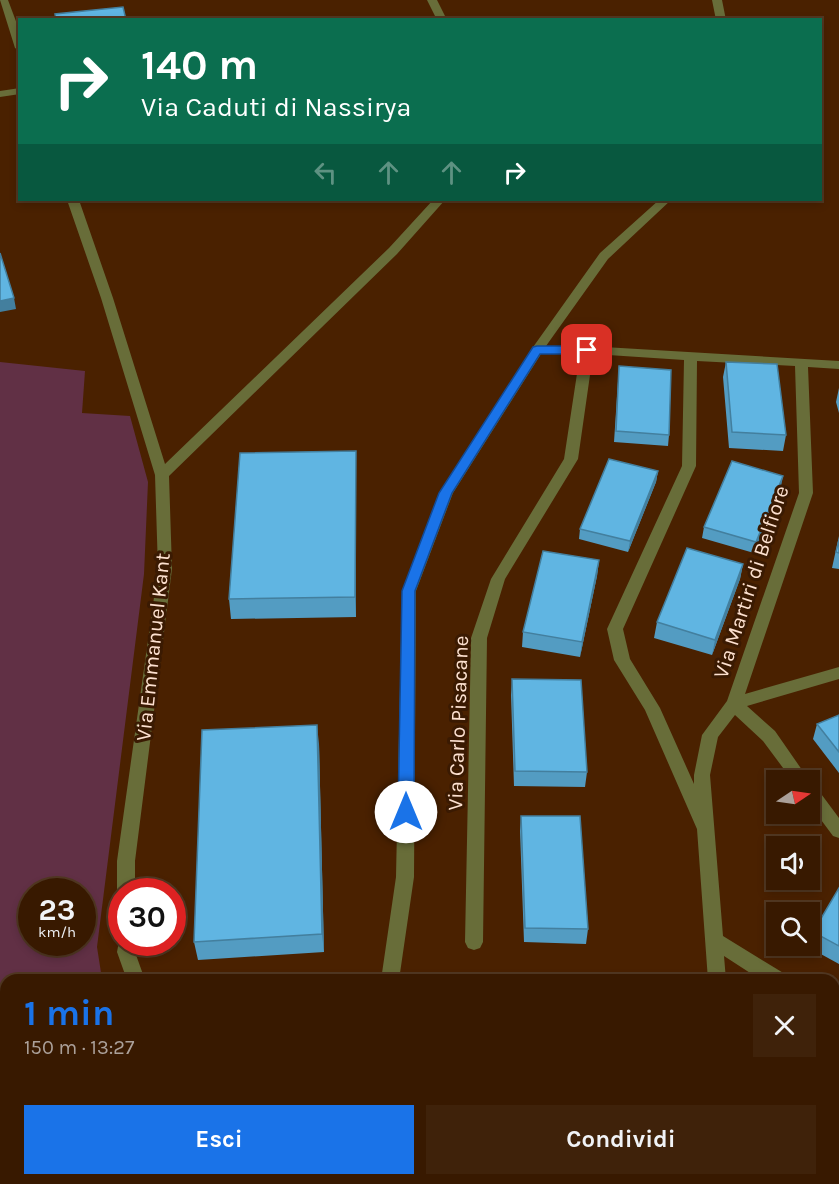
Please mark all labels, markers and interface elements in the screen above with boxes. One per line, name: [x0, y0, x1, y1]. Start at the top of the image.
text: 140 m: [141, 40, 258, 90]
icon: right: [42, 42, 120, 120]
text: Via Caduti di Nassirya: [141, 91, 411, 123]
icon: left: [309, 156, 342, 189]
icon: ahead: [372, 156, 405, 189]
icon: ahead: [435, 156, 468, 189]
icon: right: [498, 156, 531, 189]
pin: [561, 324, 612, 375]
icon: arrive: [570, 333, 603, 366]
street label: Via Martiri di Belfiore: [708, 483, 794, 681]
street label: Via Emmanuel Kant: [131, 552, 175, 742]
street label: Via Carlo Pisacane: [443, 635, 473, 811]
north arrow: [766, 770, 820, 824]
map controls: [766, 770, 820, 956]
position arrow: [374, 780, 438, 844]
button: sound: [766, 836, 820, 890]
speed limit sign: 30: [108, 878, 186, 956]
text: 23: [39, 892, 75, 928]
button: search: [766, 902, 820, 956]
text: km/h: [38, 923, 76, 941]
text: 1 min: [24, 992, 114, 1034]
button: close: [753, 994, 816, 1057]
text: 150 m · 13:27: [24, 1036, 134, 1059]
button: Esci: [24, 1105, 414, 1174]
button: Condividi: [426, 1105, 816, 1174]

